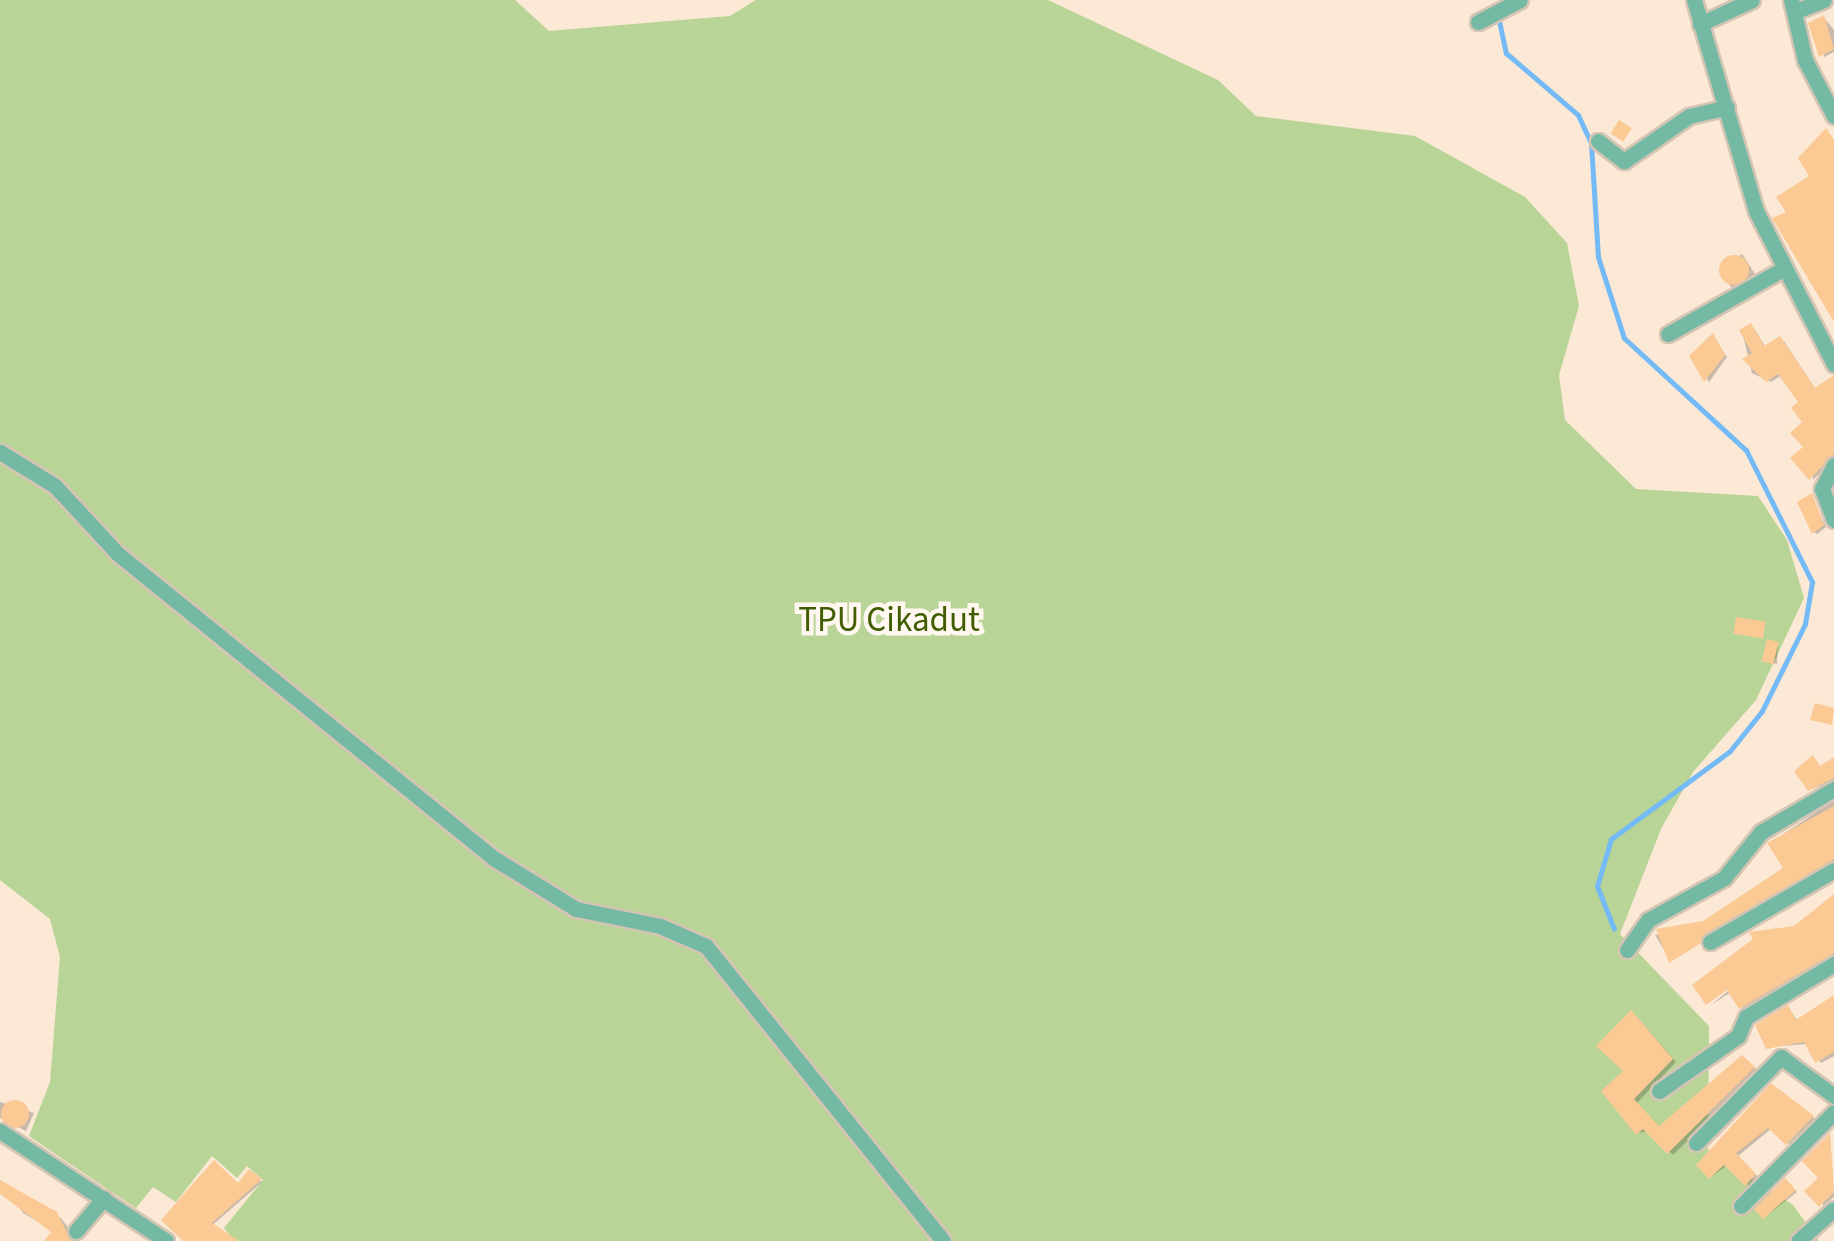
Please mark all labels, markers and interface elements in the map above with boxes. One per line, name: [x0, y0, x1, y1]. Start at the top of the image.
park label: TPU Cikadut: [798, 599, 980, 641]

